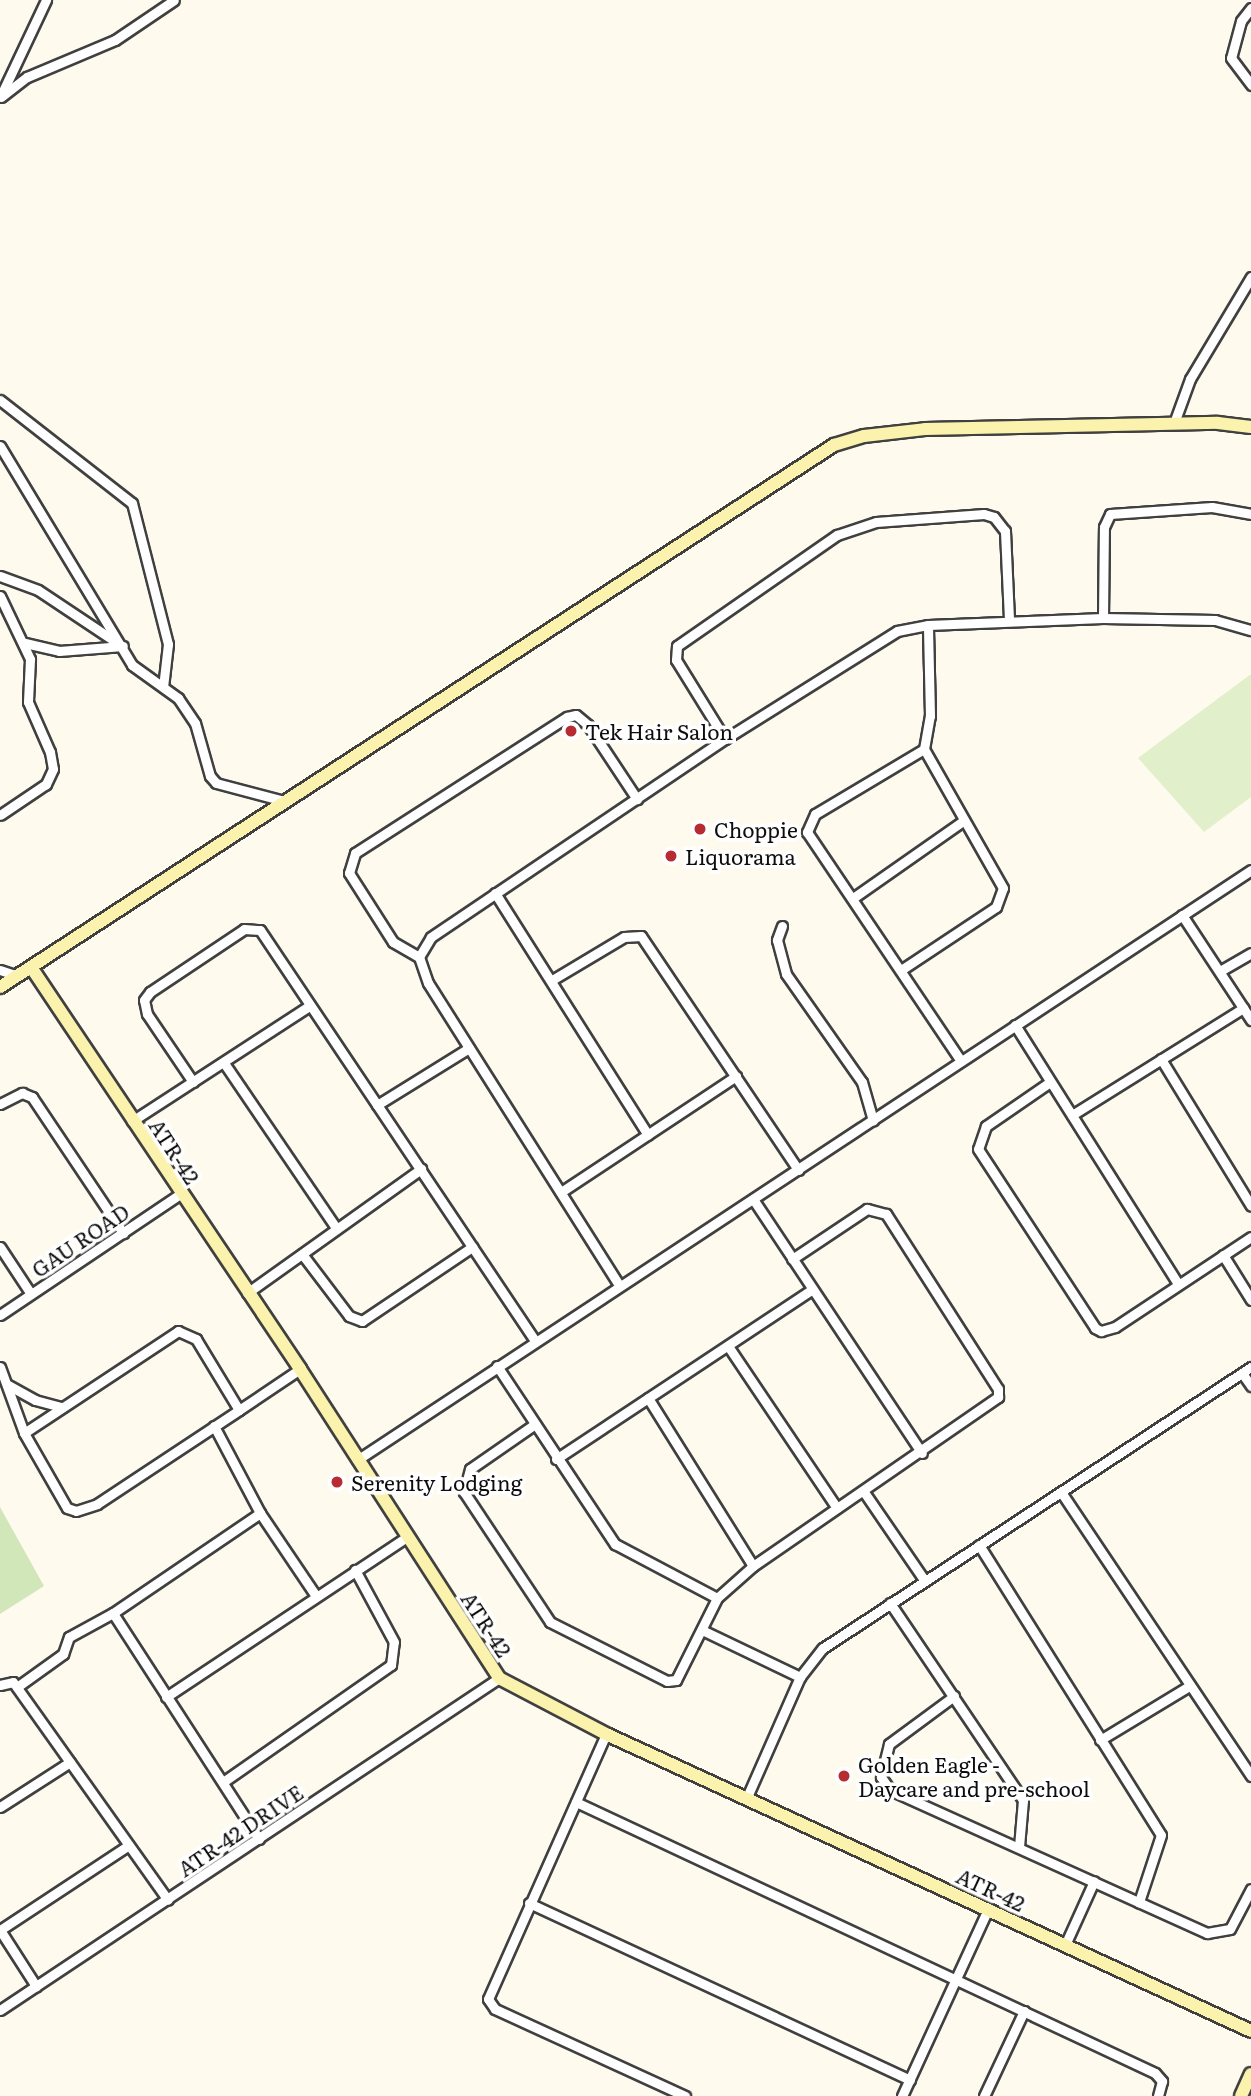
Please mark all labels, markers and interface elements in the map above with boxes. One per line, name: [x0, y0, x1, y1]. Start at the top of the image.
place label: Tek Hair Salon: [585, 718, 733, 744]
marker: Tek Hair Salon: [563, 723, 579, 739]
place label: Choppie: [714, 816, 798, 842]
marker: Choppie: [692, 821, 708, 837]
place label: Liquorama: [685, 843, 796, 869]
marker: Liquorama: [663, 848, 679, 864]
street label: ATR-42: [145, 1114, 205, 1188]
street label: GAU ROAD: [27, 1198, 133, 1282]
place label: Serenity Lodging: [351, 1469, 522, 1495]
marker: Serenity Lodging: [329, 1474, 345, 1490]
street label: ATR-42: [457, 1587, 517, 1661]
place label: Golden Eagle - Daycare and pre-school: [858, 1751, 1090, 1801]
marker: Golden Eagle - Daycare and pre-school: [836, 1768, 852, 1784]
street label: ATR-42 DRIVE: [173, 1779, 307, 1881]
street label: ATR-42: [953, 1862, 1029, 1916]

